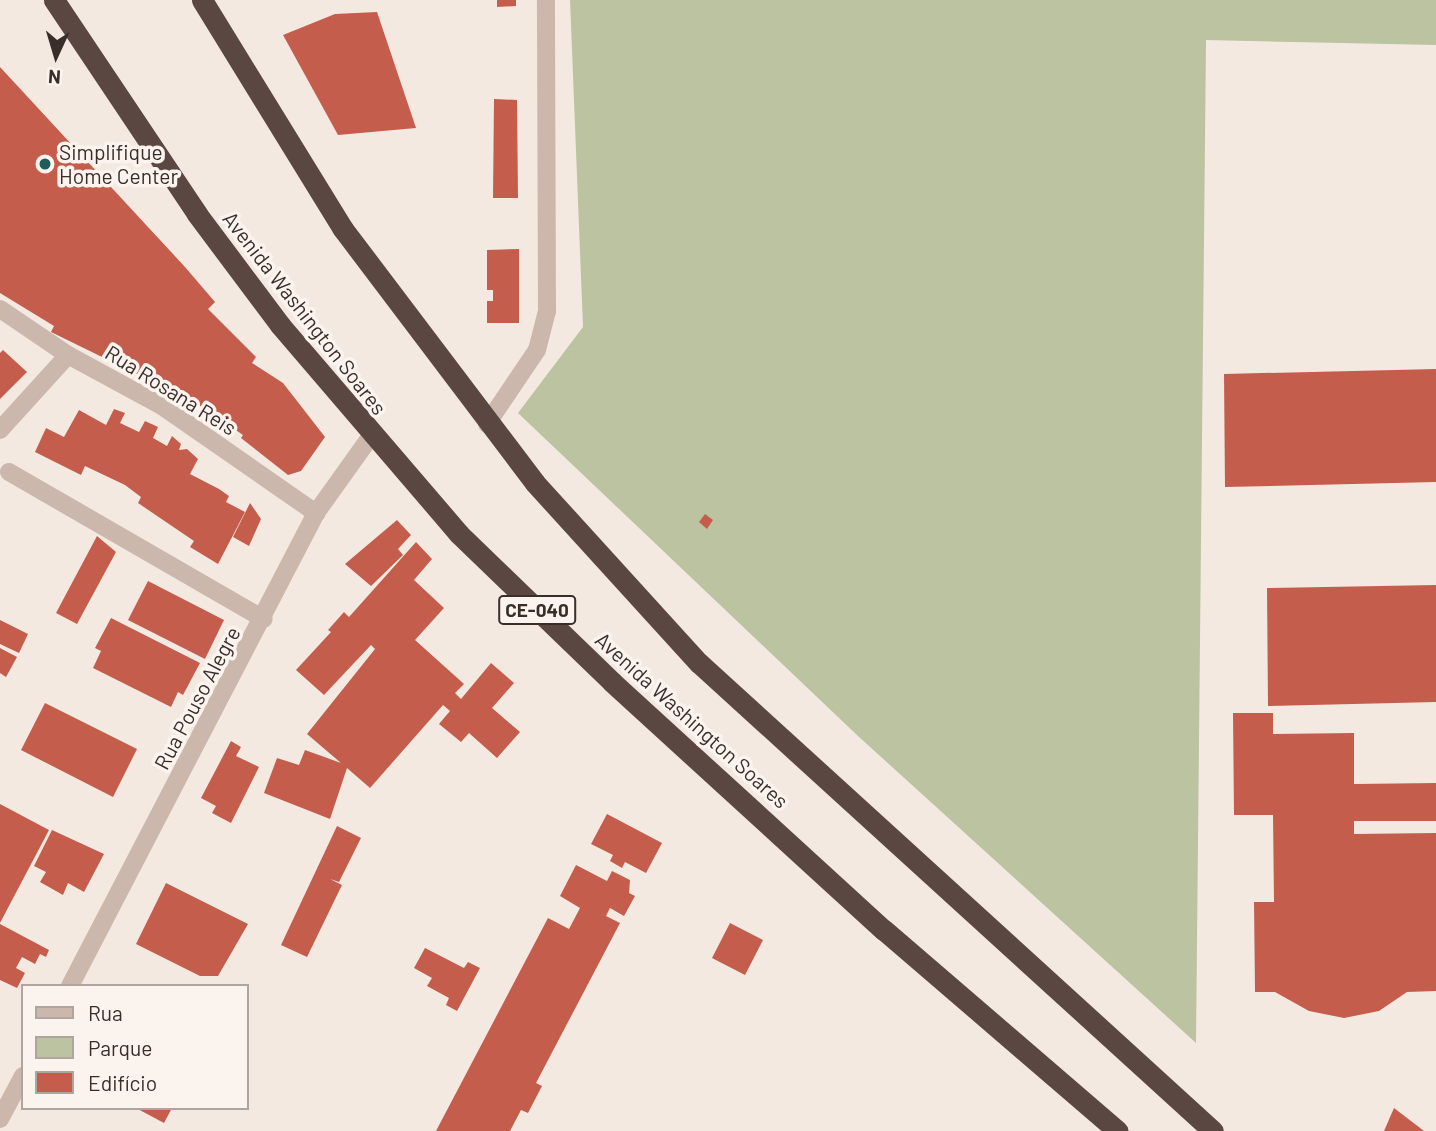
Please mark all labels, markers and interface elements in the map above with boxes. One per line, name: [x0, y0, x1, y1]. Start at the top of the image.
north arrow: [21, 21, 91, 91]
text: N: [47, 66, 62, 89]
place label: Simplifique Home Center: [59, 139, 178, 189]
marker: Simplifique Home Center: [37, 156, 53, 172]
street label: Avenida Washington Soares: [218, 206, 392, 420]
street label: Rua Rosana Reis: [101, 340, 241, 440]
road number: CE-040: [497, 594, 577, 625]
street label: Rua Pouso Alegre: [149, 622, 245, 774]
street label: Avenida Washington Soares: [590, 627, 794, 813]
legend: [21, 984, 248, 1110]
text: Rua: [88, 1000, 123, 1025]
text: Parque: [88, 1035, 153, 1060]
text: Edifício: [88, 1070, 157, 1095]

